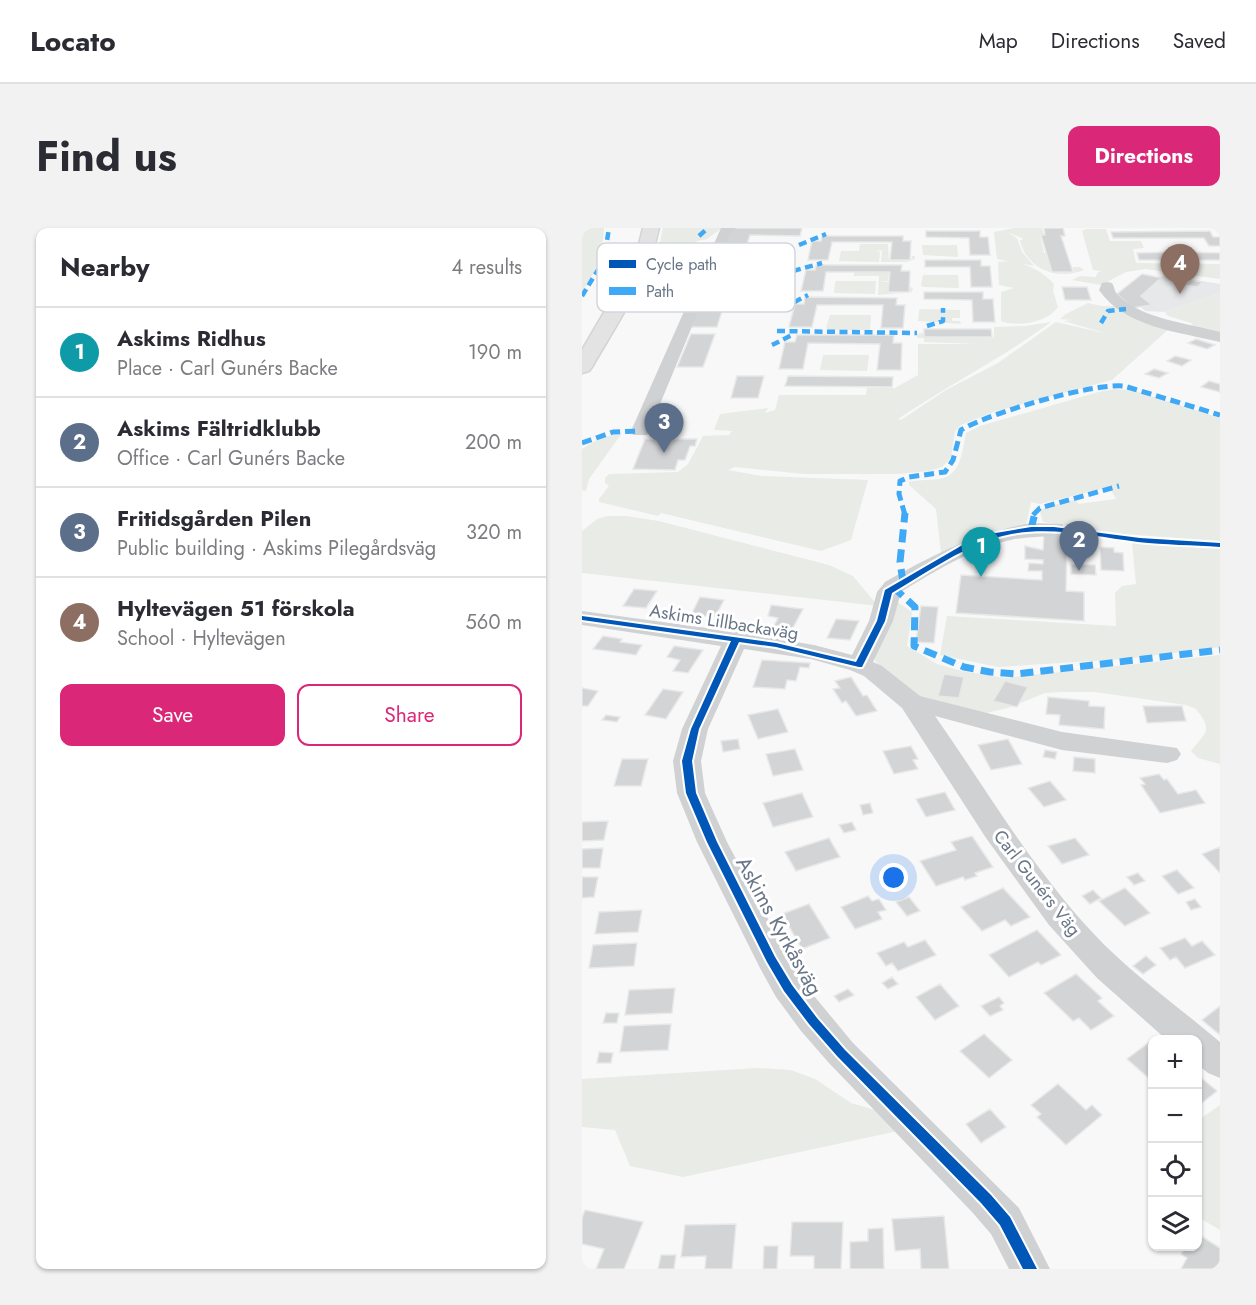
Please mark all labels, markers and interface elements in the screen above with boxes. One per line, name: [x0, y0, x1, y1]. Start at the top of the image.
text: Locato: [30, 21, 116, 62]
text: Map: [979, 26, 1018, 56]
text: Directions: [1051, 26, 1140, 56]
text: Saved: [1173, 26, 1226, 56]
text: Find us: [36, 126, 177, 187]
button: Directions: [1068, 126, 1220, 186]
legend: [597, 243, 795, 312]
pin: 4: [1160, 244, 1200, 294]
text: Nearby: [60, 248, 149, 286]
text: 4 results: [451, 253, 522, 282]
text: Cycle path: [646, 253, 717, 276]
text: Path: [646, 280, 674, 303]
text: Askims Ridhus: [117, 322, 266, 354]
text: 1: [74, 338, 85, 367]
text: 190 m: [468, 338, 522, 367]
text: Place · Carl Gunérs Backe: [117, 354, 338, 383]
pin: 3: [644, 404, 683, 453]
text: Askims Fältridklubb: [117, 412, 321, 444]
text: 2: [73, 428, 86, 457]
text: 200 m: [465, 428, 522, 457]
text: Office · Carl Gunérs Backe: [117, 444, 345, 473]
text: Fritidsgården Pilen: [117, 502, 311, 534]
text: 3: [73, 518, 86, 547]
text: 320 m: [466, 518, 522, 547]
pin: 2: [1060, 522, 1098, 571]
pin: 1: [962, 528, 1000, 577]
text: Public building · Askims Pilegårdsväg: [117, 534, 436, 563]
text: Hyltevägen 51 förskola: [117, 592, 355, 624]
street label: Askims Lillbackaväg: [648, 597, 800, 647]
text: 4: [73, 608, 86, 637]
text: 560 m: [466, 608, 522, 637]
text: School · Hyltevägen: [117, 624, 286, 653]
button: Save: [60, 684, 285, 746]
button: Share: [297, 684, 522, 746]
street label: Carl Gunérs Väg: [987, 824, 1087, 942]
street label: Askims Kyrkåsväg: [728, 851, 830, 1001]
your location: [879, 863, 908, 892]
map controls: [1148, 1035, 1202, 1251]
button: +: [1148, 1035, 1202, 1089]
button: −: [1148, 1089, 1202, 1143]
button: locate: [1148, 1143, 1202, 1197]
button: layers: [1148, 1197, 1202, 1251]

